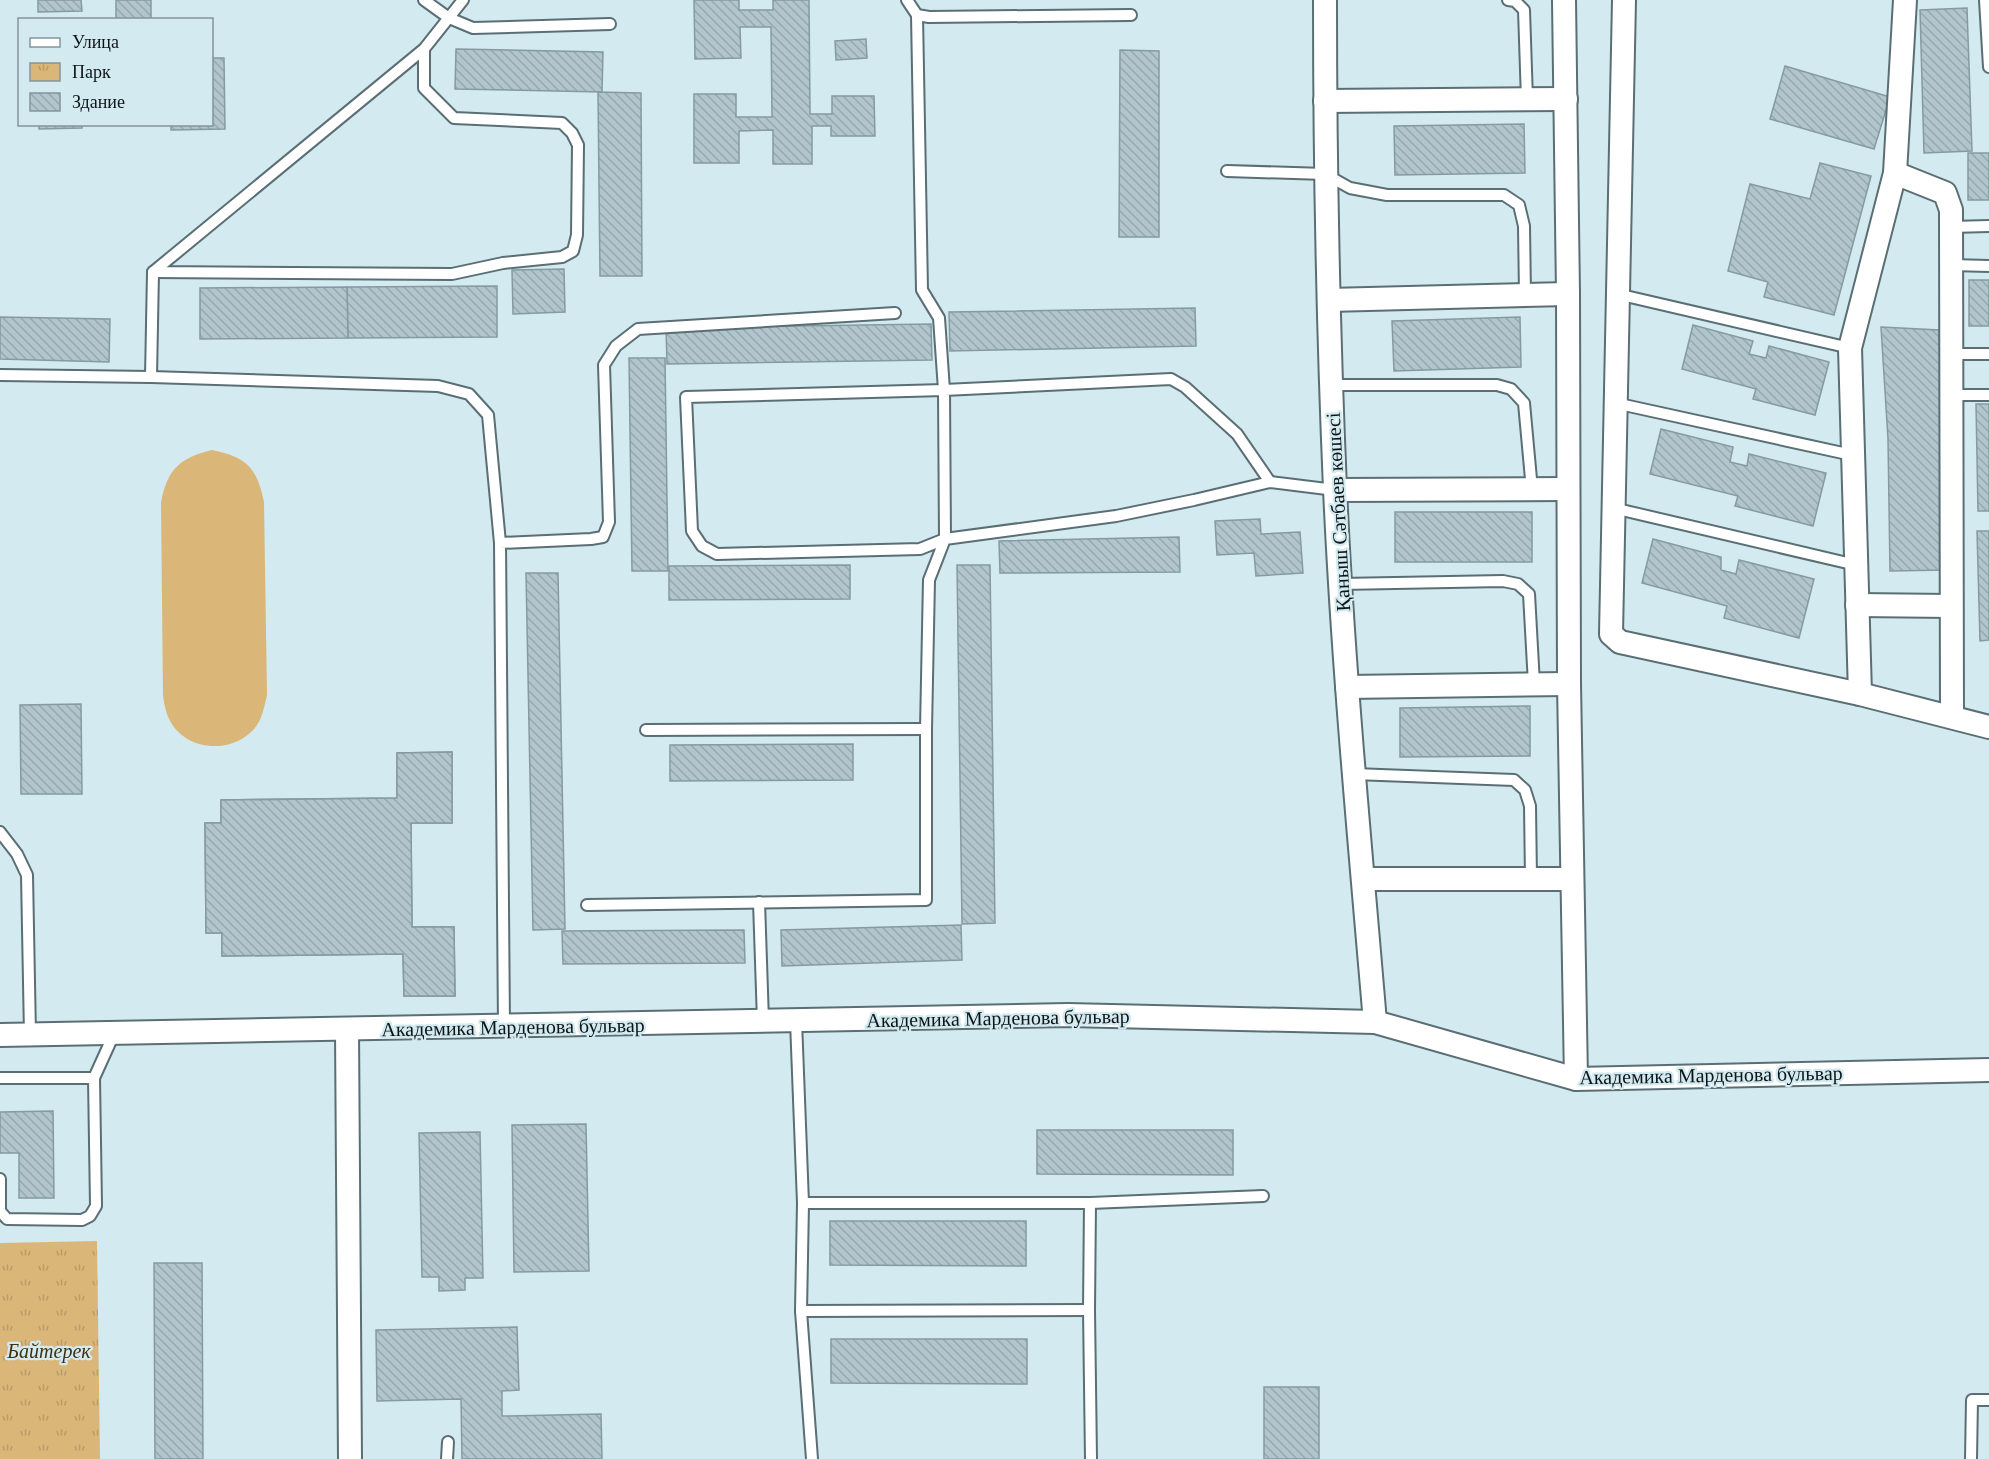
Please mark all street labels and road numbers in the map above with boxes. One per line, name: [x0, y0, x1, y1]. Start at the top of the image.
street label: Қаныш Сәтбаев көшесі: [1322, 412, 1355, 612]
street label: Академика Марденова бульвар: [866, 1005, 1130, 1032]
street label: Академика Марденова бульвар: [381, 1014, 645, 1041]
street label: Академика Марденова бульвар: [1579, 1062, 1843, 1089]

